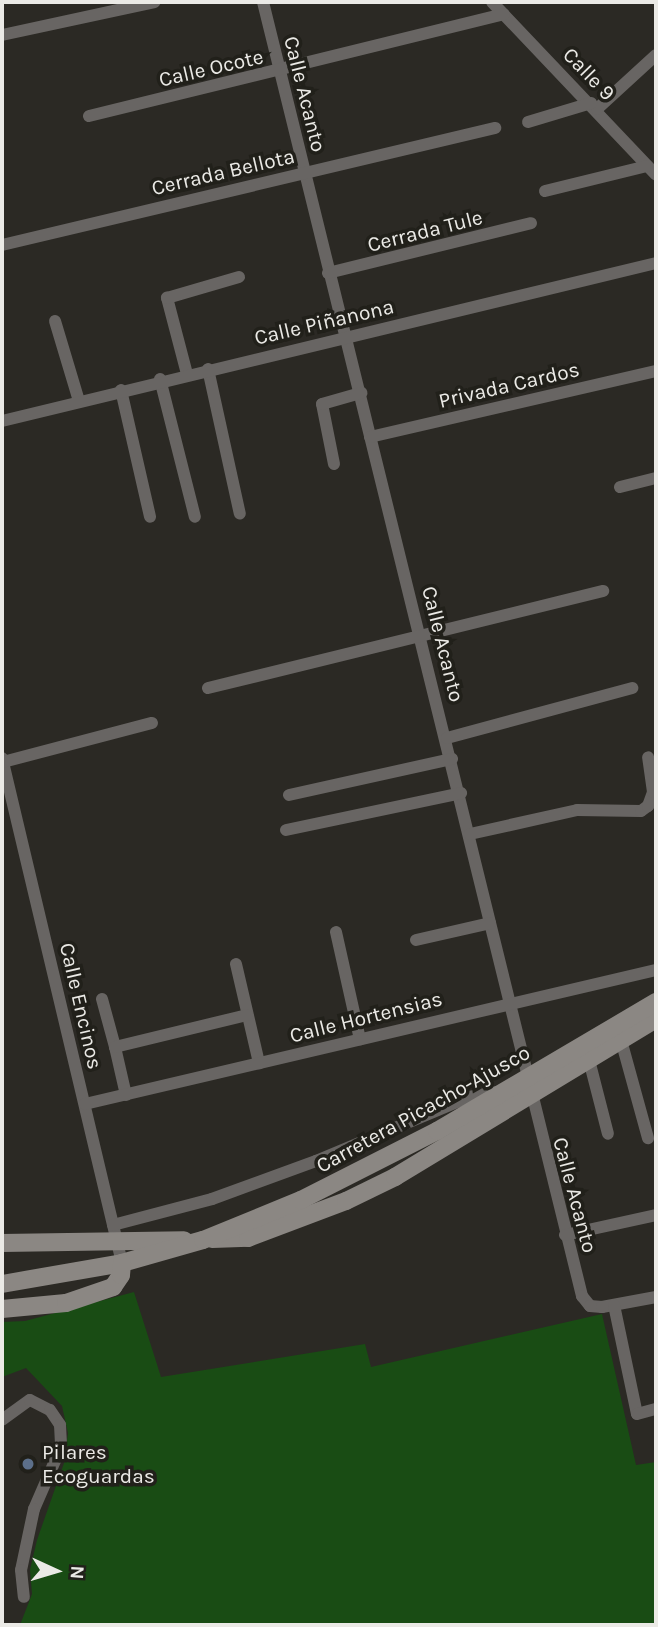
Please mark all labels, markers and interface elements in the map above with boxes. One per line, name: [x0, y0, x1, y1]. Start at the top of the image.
street label: Calle Acanto: [278, 33, 332, 155]
street label: Calle 9: [558, 42, 620, 106]
street label: Calle Ocote: [156, 44, 266, 92]
street label: Cerrada Bellota: [149, 143, 297, 201]
street label: Cerrada Tule: [365, 205, 485, 257]
street label: Calle Piñanona: [252, 294, 396, 350]
street label: Privada Cardos: [436, 357, 582, 413]
street label: Calle Acanto: [416, 583, 470, 705]
street label: Calle Encinos: [54, 940, 108, 1072]
street label: Calle Hortensias: [287, 986, 445, 1048]
street label: Carretera Picacho-Ajusco: [312, 1040, 534, 1178]
street label: Calle Acanto: [547, 1135, 603, 1255]
place label: Pilares Ecoguardas: [42, 1439, 155, 1489]
marker: Pilares Ecoguardas: [20, 1456, 36, 1472]
north arrow: [21, 1536, 91, 1606]
text: N: [66, 1565, 88, 1580]

